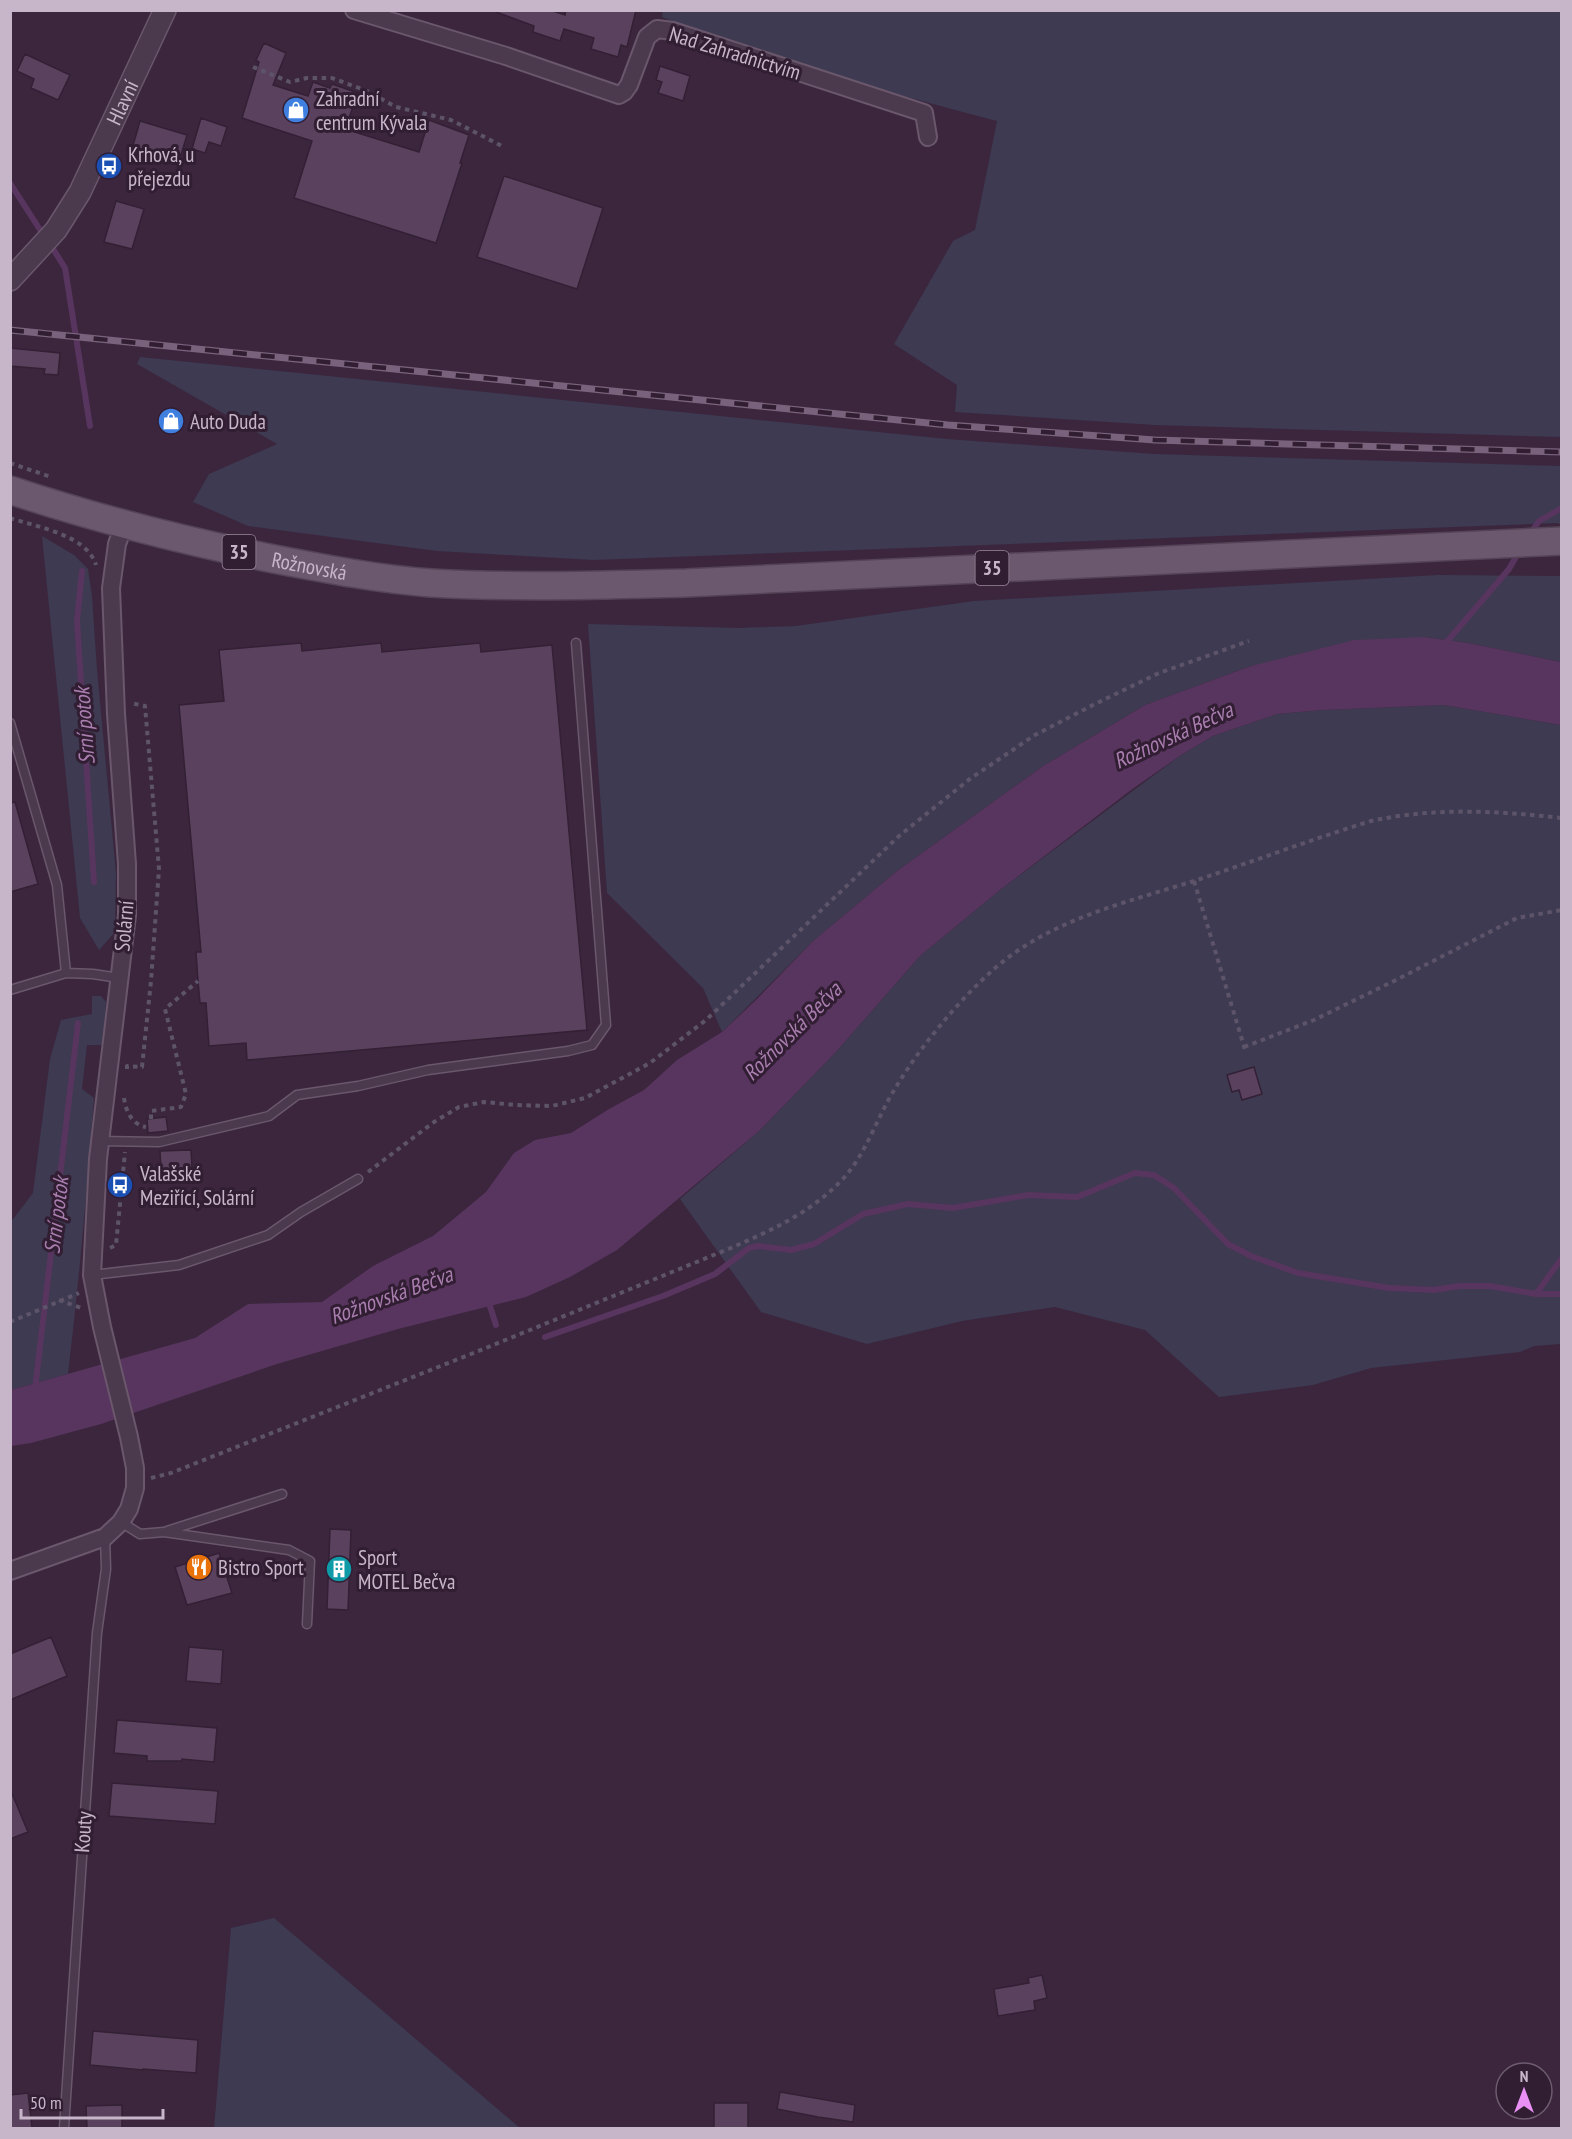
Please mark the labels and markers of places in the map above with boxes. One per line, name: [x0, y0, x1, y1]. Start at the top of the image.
place label: Zahradní centrum Kývala: [316, 85, 427, 136]
shop icon: Zahradní centrum Kývala: [281, 95, 311, 125]
place label: Krhová, u přejezdu: [128, 141, 194, 192]
bus stop icon: Krhová, u přejezdu: [94, 151, 124, 181]
shop icon: Auto Duda: [156, 406, 186, 436]
place label: Auto Duda: [190, 408, 266, 435]
place label: Valašské Meziřící, Solární: [139, 1160, 255, 1211]
bus stop icon: Valašské Meziřící, Solární: [105, 1170, 135, 1200]
place label: Sport MOTEL Bečva: [358, 1544, 455, 1595]
restaurant icon: Bistro Sport: [184, 1552, 214, 1582]
place label: Bistro Sport: [218, 1554, 304, 1581]
building icon: Sport MOTEL Bečva: [324, 1554, 354, 1584]

